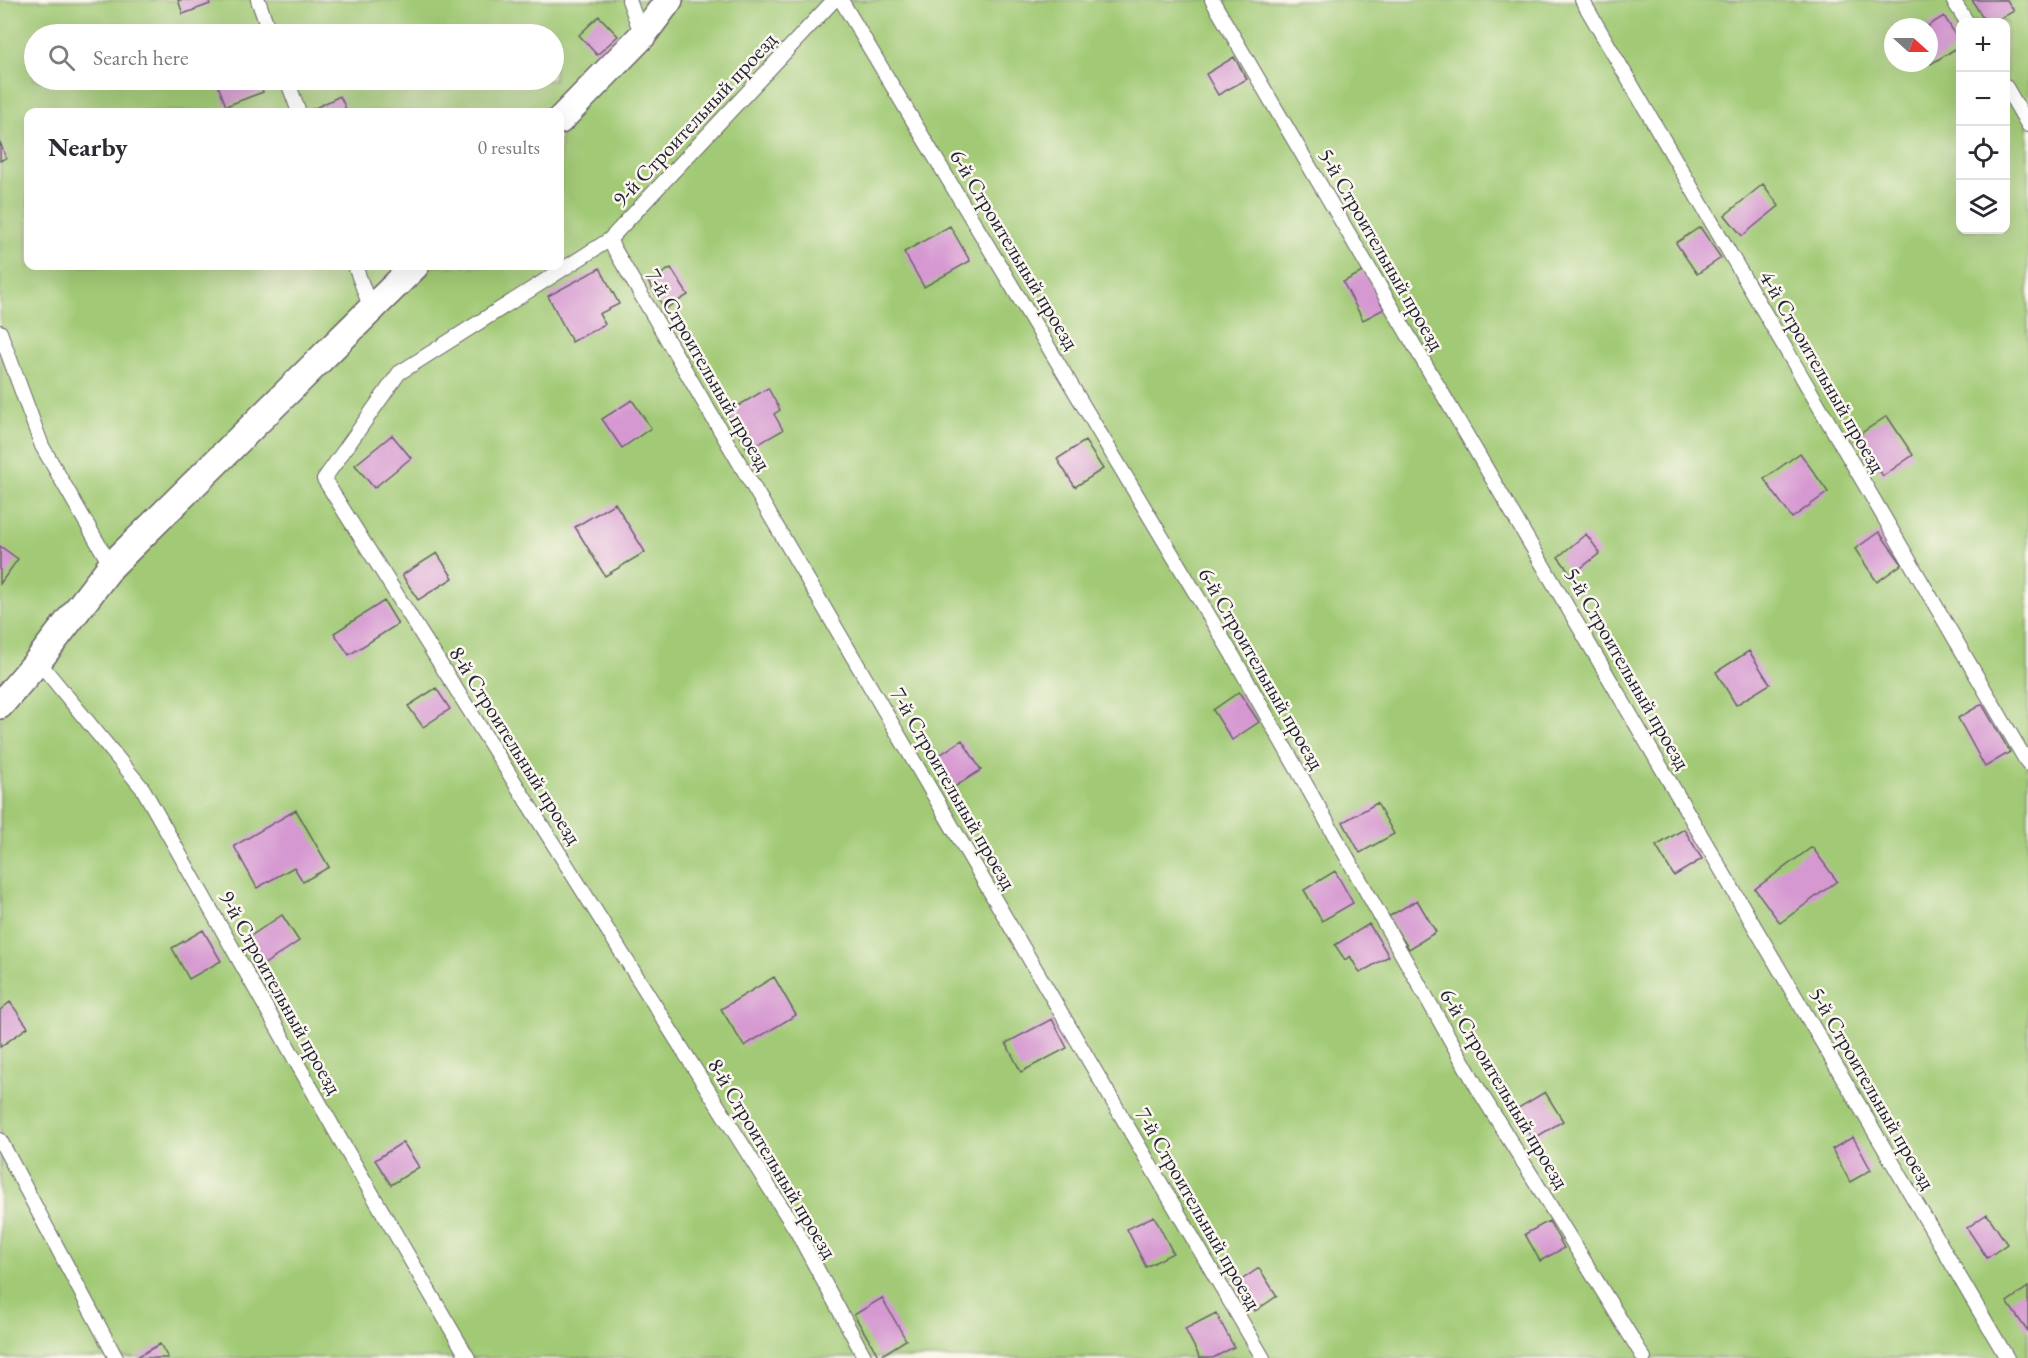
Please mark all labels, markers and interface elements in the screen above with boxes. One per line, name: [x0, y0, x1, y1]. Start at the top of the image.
north arrow: [1884, 18, 1938, 72]
map controls: [1956, 18, 2010, 234]
button: +: [1956, 18, 2010, 72]
search box: [24, 24, 564, 90]
street label: 9-й Строительный проезд: [606, 26, 783, 213]
icon: search: [45, 41, 78, 74]
text: Search here: [93, 43, 188, 72]
button: −: [1956, 72, 2010, 126]
button: locate: [1956, 126, 2010, 180]
text: Nearby: [48, 130, 128, 164]
text: 0 results: [477, 134, 540, 160]
street label: 5-й Строительный проезд: [1312, 143, 1451, 356]
street label: 6-й Строительный проезд: [943, 144, 1086, 355]
button: layers: [1956, 180, 2010, 234]
street label: 7-й Строительный проезд: [639, 263, 778, 476]
street label: 4-й Строительный проезд: [1753, 265, 1892, 478]
street label: 6-й Строительный проезд: [1192, 562, 1331, 775]
street label: 5-й Строительный проезд: [1558, 562, 1697, 775]
street label: 8-й Строительный проезд: [443, 641, 589, 850]
street label: 7-й Строительный проезд: [884, 682, 1023, 895]
street label: 9-й Строительный проезд: [212, 885, 349, 1099]
street label: 5-й Строительный проезд: [1803, 982, 1942, 1195]
street label: 6-й Строительный проезд: [1433, 983, 1576, 1194]
street label: 8-й Строительный проезд: [701, 1053, 844, 1264]
street label: 7-й Строительный проезд: [1129, 1102, 1268, 1315]

